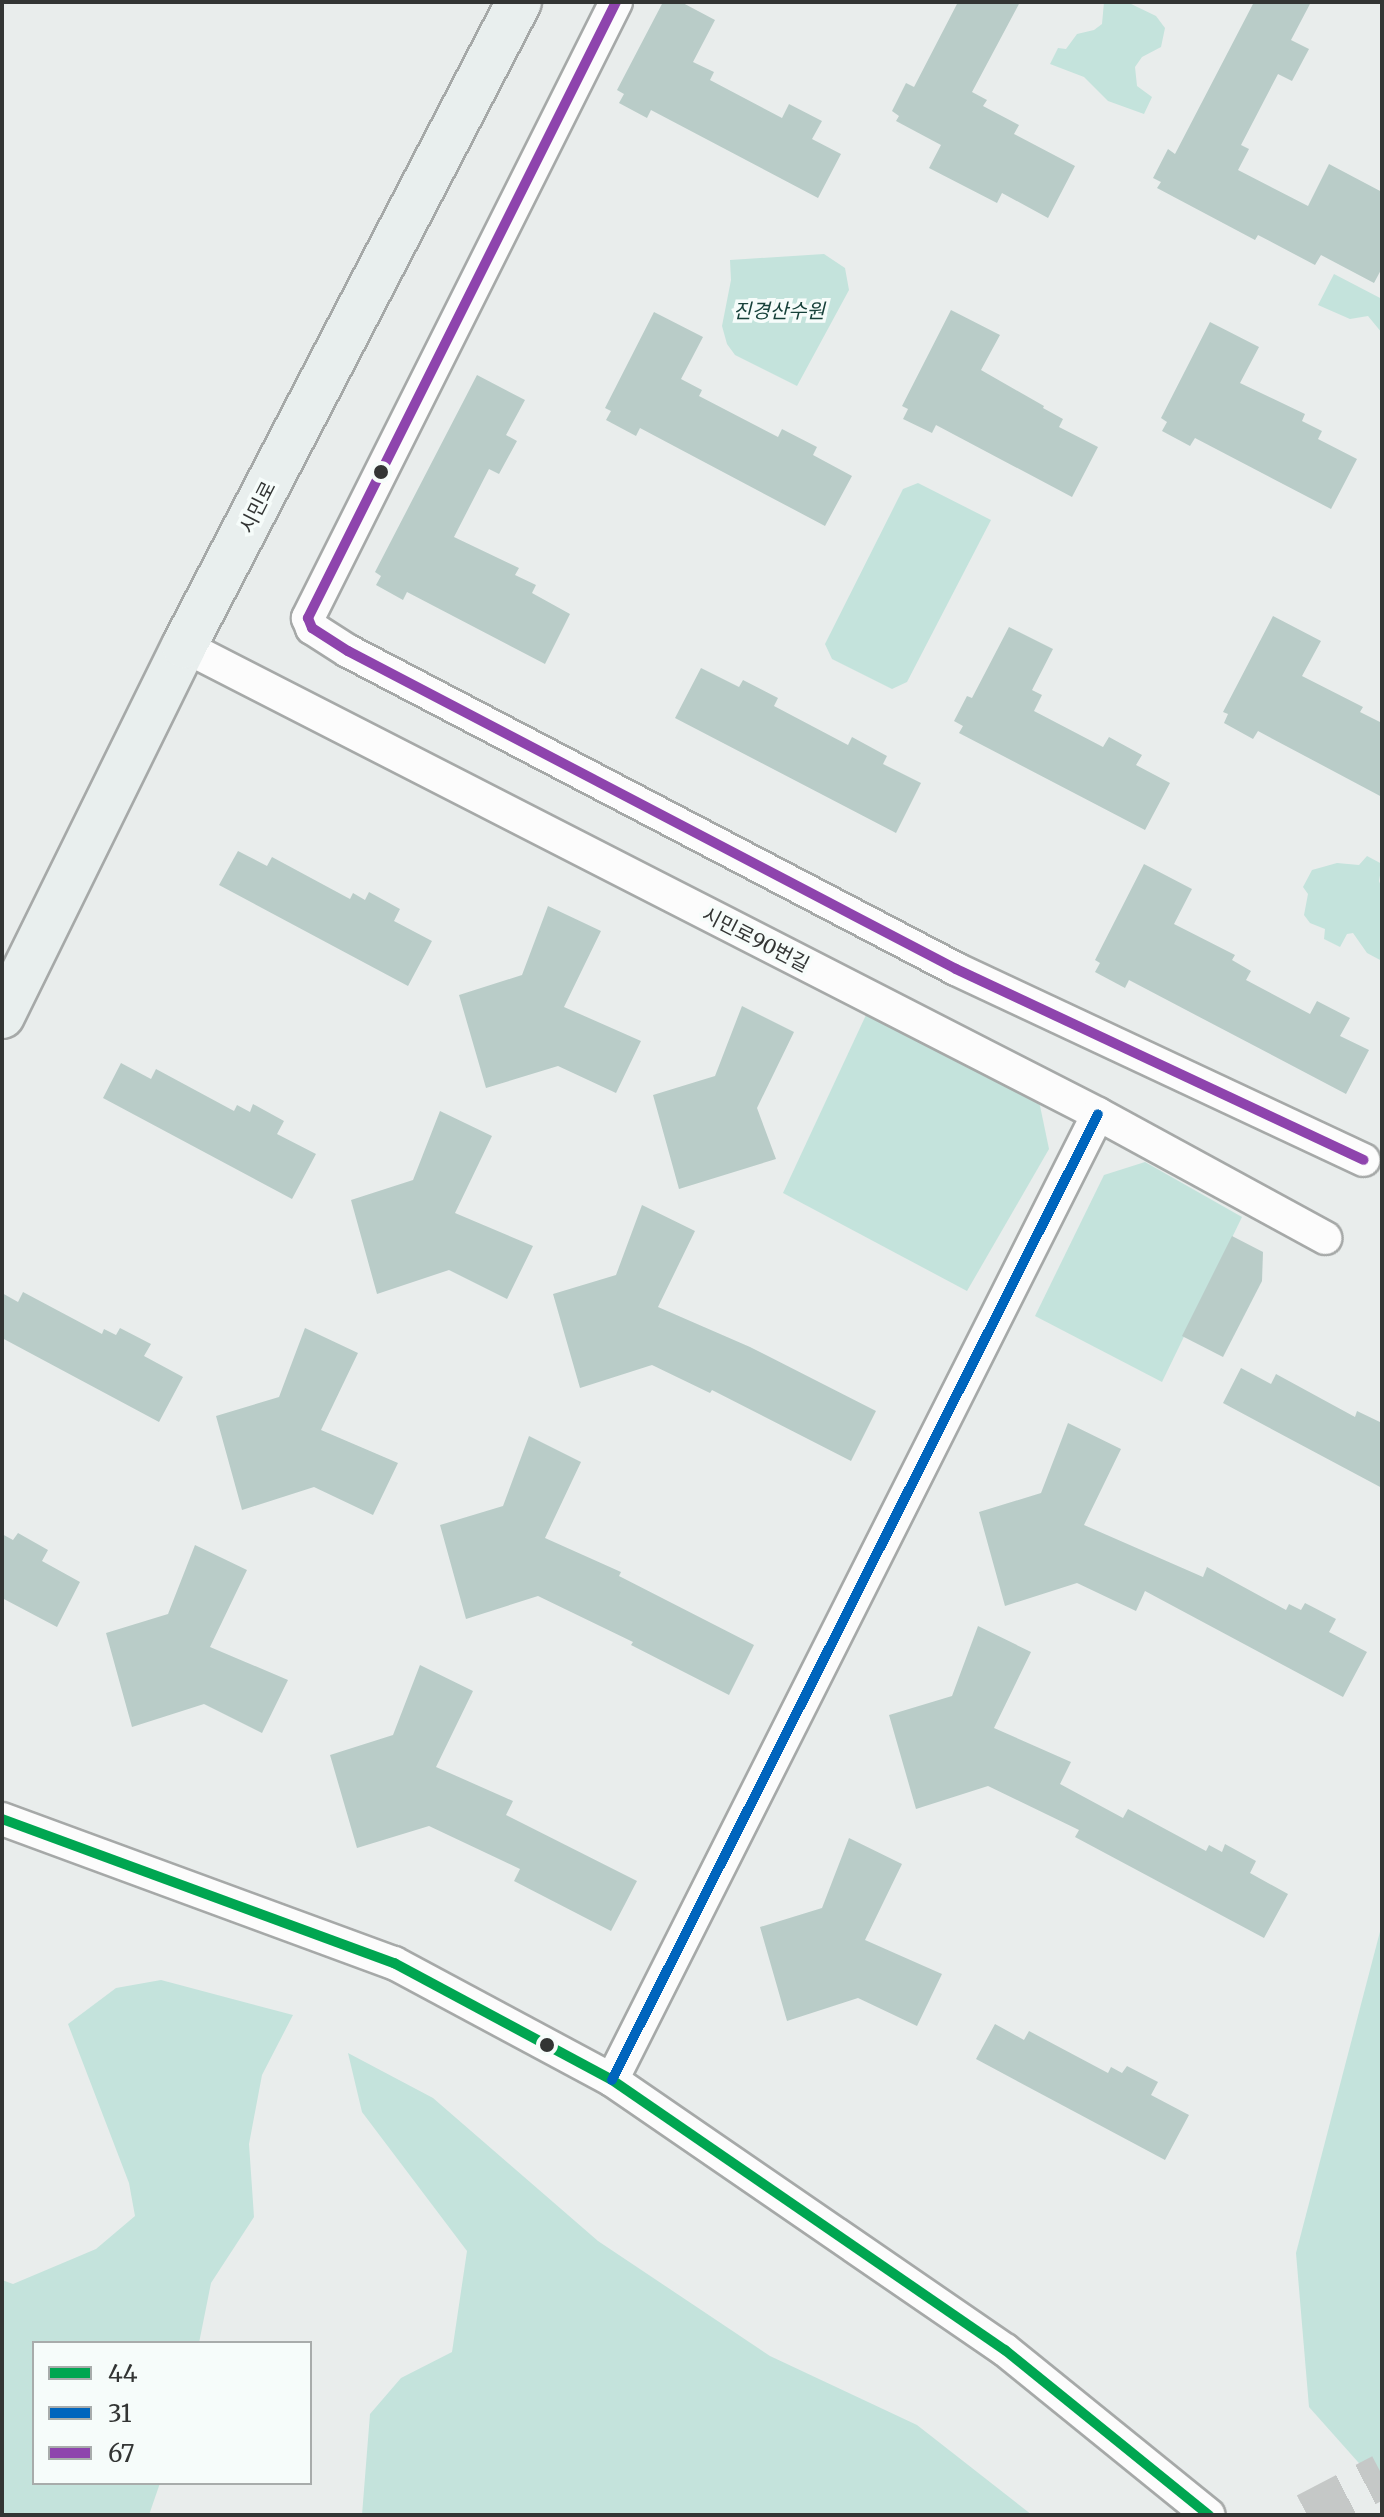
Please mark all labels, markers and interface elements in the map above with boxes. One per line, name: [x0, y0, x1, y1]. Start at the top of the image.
park label: 진경산수원: [733, 298, 825, 322]
unlabelled marker: [373, 464, 389, 480]
street label: 시민로: [234, 477, 280, 537]
street label: 시민로90번길: [698, 902, 814, 976]
unlabelled marker: [539, 2037, 555, 2053]
legend: [32, 2341, 312, 2485]
text: 44: [108, 2358, 138, 2389]
text: 31: [108, 2398, 132, 2429]
text: 67: [108, 2438, 134, 2469]

